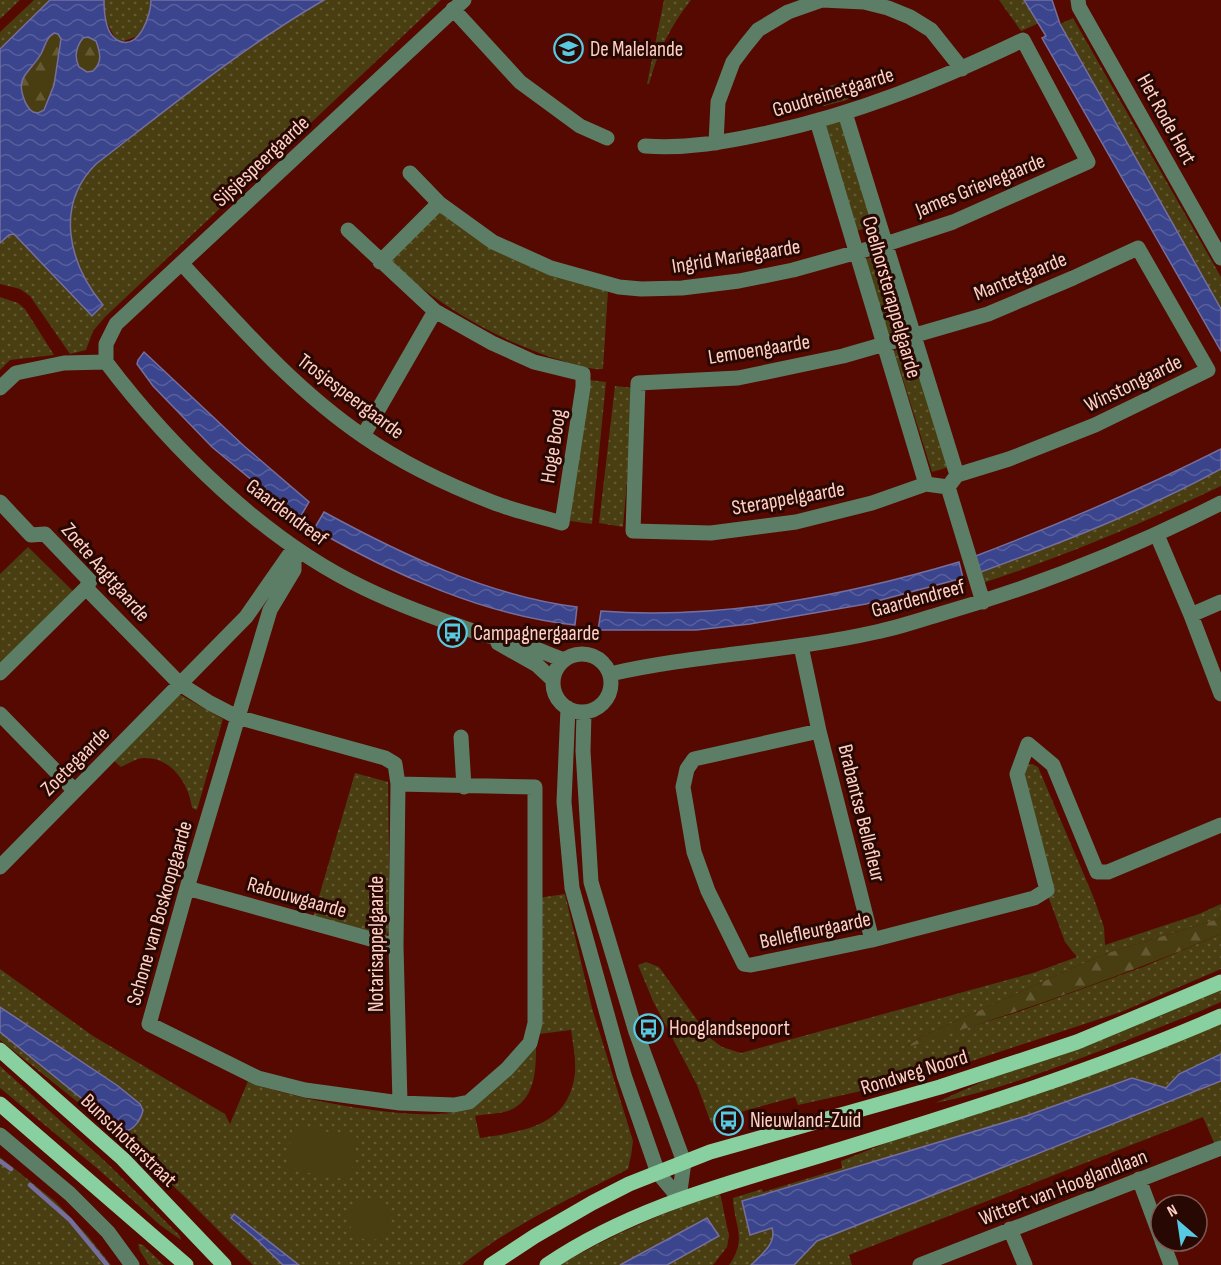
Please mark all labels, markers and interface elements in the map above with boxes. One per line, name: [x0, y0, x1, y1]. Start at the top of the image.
school or university icon: De Malelande: [553, 33, 585, 65]
place label: De Malelande: [590, 37, 683, 62]
street label: Goudreinetgaarde: [769, 62, 897, 123]
street label: Het Rode Hert: [1132, 70, 1202, 169]
street label: Sijsjespeergaarde: [208, 111, 315, 212]
street label: James Grievegaarde: [911, 148, 1049, 223]
street label: Coelhorsterappelgaarde: [856, 213, 927, 381]
street label: Ingrid Mariegaarde: [670, 234, 802, 279]
street label: Mantetgaarde: [970, 247, 1070, 306]
street label: Lemoengaarde: [706, 329, 812, 370]
street label: Trosjespeergaarde: [293, 348, 409, 445]
street label: Winstongaarde: [1080, 349, 1186, 418]
street label: Hoge Boog: [535, 407, 572, 485]
street label: Gaardendreef: [241, 474, 333, 552]
street label: Sterappelgaarde: [730, 476, 847, 521]
street label: Zoete Aagtgaarde: [56, 518, 155, 627]
street label: Gaardendreef: [869, 574, 969, 623]
bus stop icon: Campagnergaarde: [436, 617, 468, 649]
place label: Campagnergaarde: [473, 621, 600, 646]
street label: Zoetegaarde: [36, 722, 115, 801]
street label: Brabantse Bellefleur: [832, 742, 891, 885]
street label: Schone van Boskoopgaarde: [121, 818, 198, 1008]
street label: Rabouwgaarde: [244, 871, 349, 924]
street label: Notarisappelgaarde: [364, 876, 389, 1012]
street label: Bellefleurgaarde: [757, 907, 873, 954]
bus stop icon: Hooglandsepoort: [632, 1012, 664, 1044]
place label: Hooglandsepoort: [669, 1016, 790, 1041]
street label: Rondweg Noord: [858, 1044, 971, 1101]
street label: Bunschoterstraat: [76, 1089, 182, 1192]
bus stop icon: Nieuwland-Zuid: [713, 1104, 745, 1136]
place label: Nieuwland-Zuid: [750, 1108, 861, 1133]
street label: Wittert van Hooglandlaan: [976, 1144, 1151, 1231]
north arrow: [1149, 1193, 1209, 1253]
text: N: [1164, 1201, 1181, 1222]

